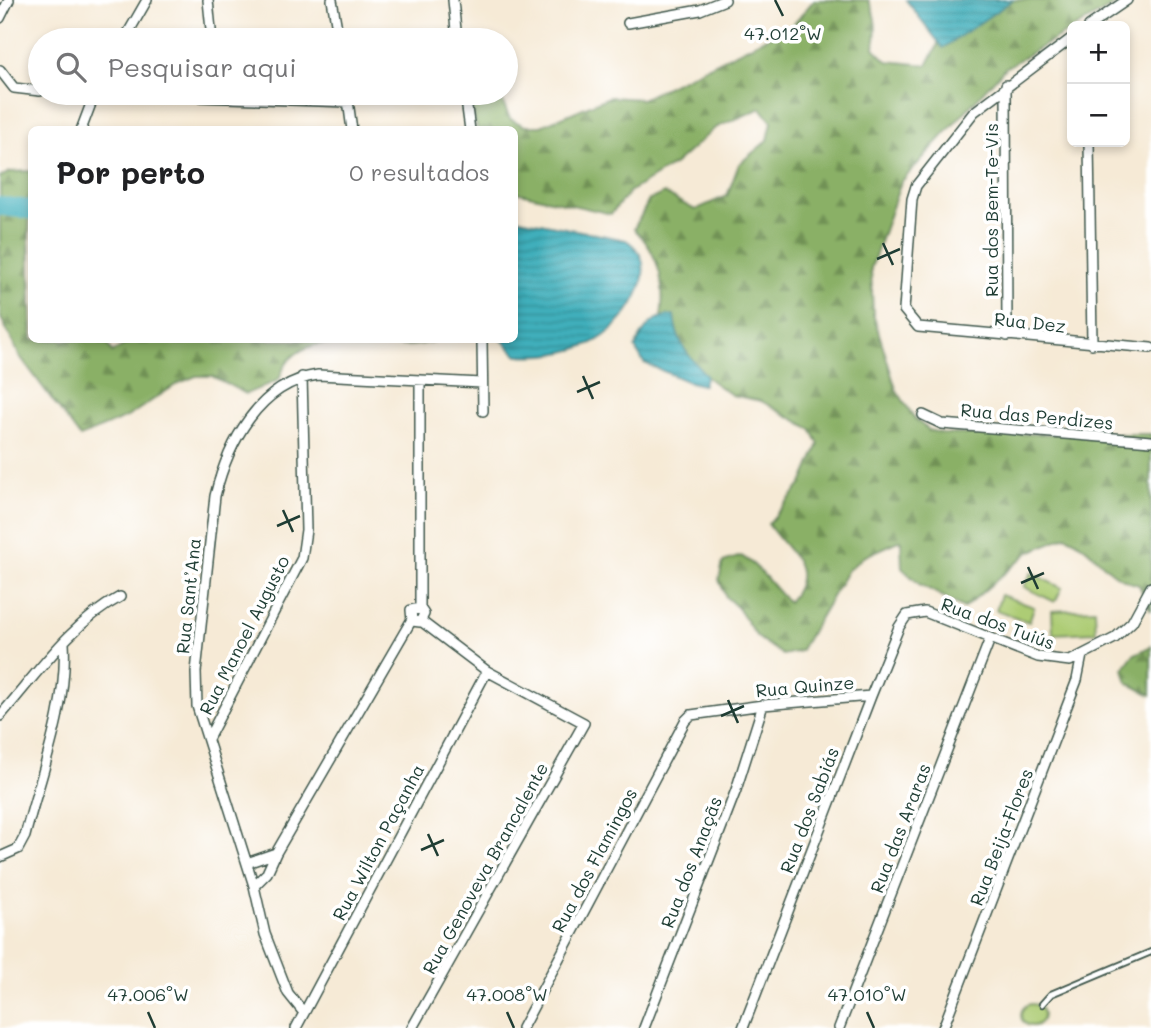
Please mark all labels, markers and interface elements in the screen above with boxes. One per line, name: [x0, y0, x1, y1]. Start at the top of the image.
text: 47.012°W: [744, 21, 822, 45]
map controls: [1067, 21, 1130, 147]
button: +: [1067, 21, 1130, 84]
search box: [28, 28, 518, 105]
icon: search: [52, 48, 90, 86]
text: Pesquisar aqui: [108, 50, 297, 84]
button: −: [1067, 84, 1130, 147]
street label: Rua dos Bem-Te-Vis: [979, 123, 1003, 297]
text: Por perto: [56, 152, 205, 192]
text: 0 resultados: [349, 157, 490, 187]
street label: Rua Dez: [993, 306, 1067, 338]
street label: Rua das Perdizes: [959, 397, 1115, 435]
street label: Rua Sant’Ana: [170, 537, 206, 655]
street label: Rua Manoel Augusto: [193, 551, 295, 719]
street label: Rua dos Tuiús: [938, 591, 1058, 655]
street label: Rua Quinze: [755, 670, 855, 702]
street label: Rua dos Sabiás: [774, 743, 844, 877]
street label: Rua Genoveva Brancalente: [417, 758, 553, 978]
street label: Rua Wilton Paçanha: [327, 760, 429, 924]
street label: Rua das Araras: [864, 760, 936, 896]
street label: Rua Beija-Flores: [964, 765, 1038, 909]
street label: Rua dos Flamingos: [546, 784, 642, 936]
street label: Rua dos Anaçãs: [655, 793, 727, 931]
text: 47.006°W: [107, 982, 189, 1006]
text: 47.008°W: [466, 982, 548, 1006]
text: 47.010°W: [828, 982, 906, 1006]

